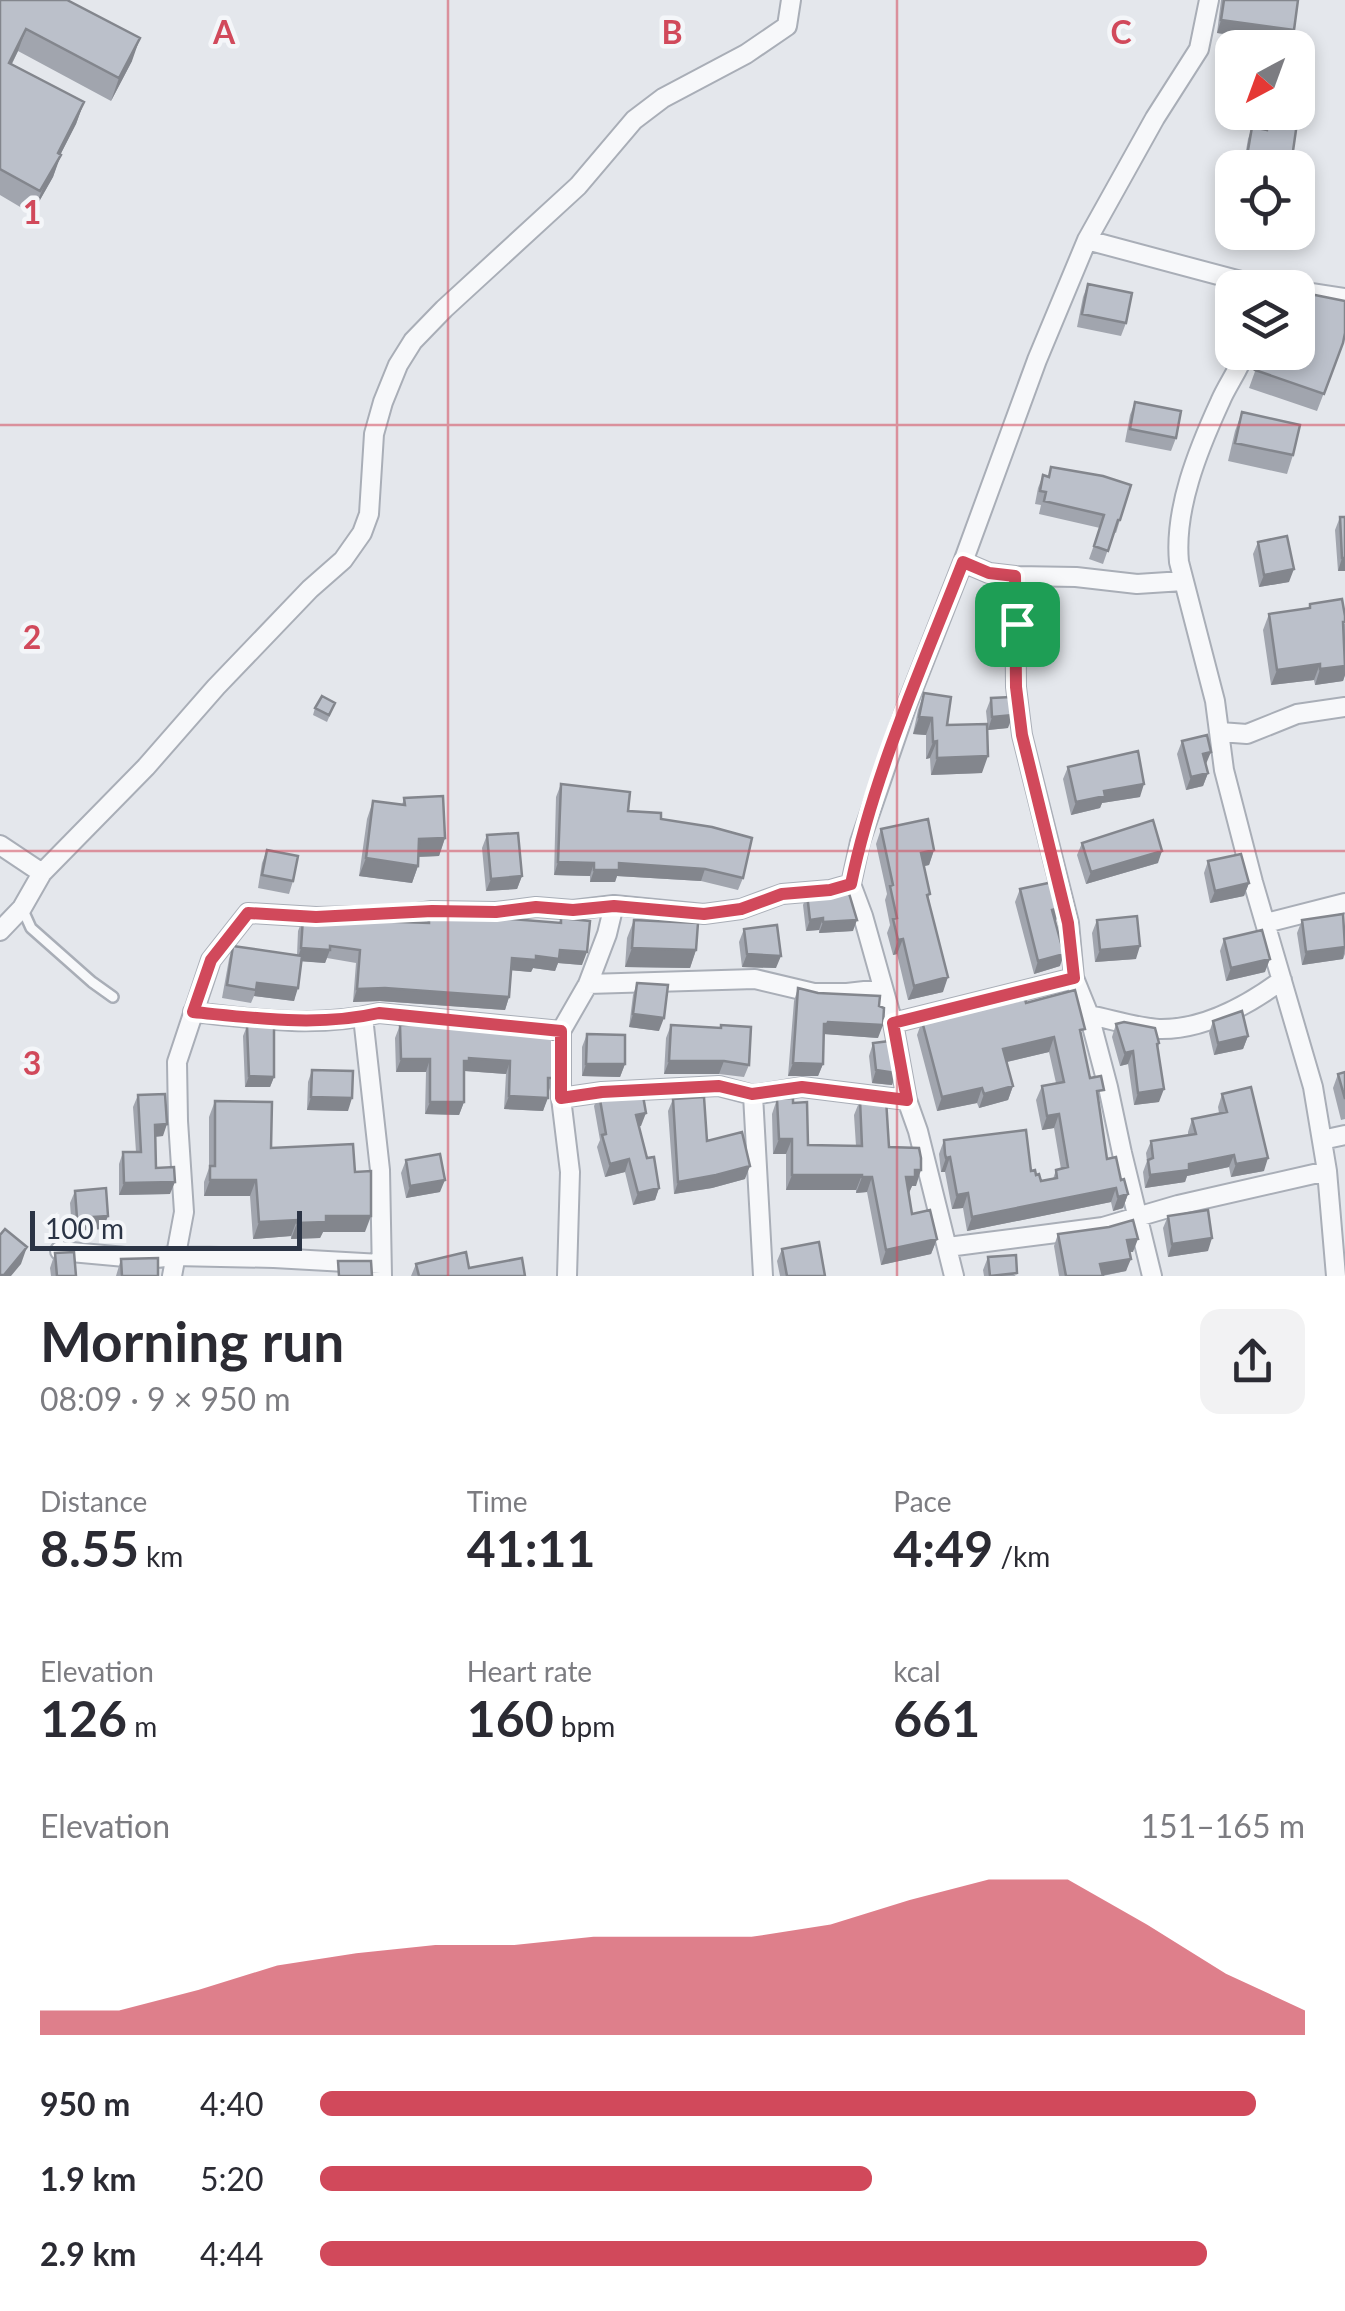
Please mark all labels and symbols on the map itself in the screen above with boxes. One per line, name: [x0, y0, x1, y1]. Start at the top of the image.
text: A: [212, 12, 236, 51]
text: B: [661, 12, 683, 51]
text: C: [1110, 12, 1132, 51]
north arrow: [1215, 30, 1315, 130]
text: 1: [23, 192, 41, 231]
pin: [975, 582, 1060, 667]
text: 2: [23, 617, 41, 656]
text: 3: [23, 1043, 41, 1082]
scale bar: [30, 1206, 302, 1250]

